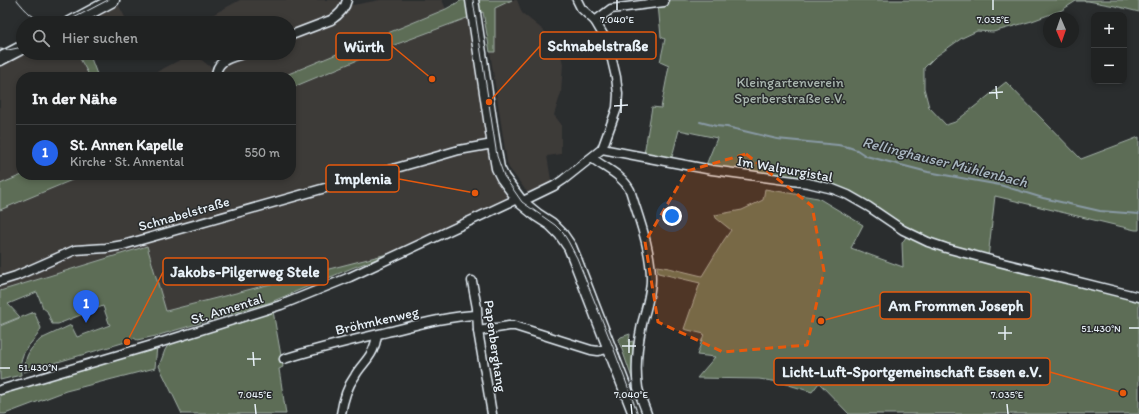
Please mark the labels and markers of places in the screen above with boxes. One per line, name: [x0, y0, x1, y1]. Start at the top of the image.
callout: Schnabelstraße: [540, 32, 656, 59]
callout: Würth: [336, 33, 392, 60]
callout: Implenia: [326, 165, 399, 192]
callout: Jakobs-Pilgerweg Stele: [163, 258, 328, 285]
pin: 1: [73, 290, 99, 323]
callout: Am Frommen Joseph: [880, 292, 1031, 319]
callout: Licht-Luft-Sportgemeinschaft Essen e.V.: [774, 358, 1050, 385]

